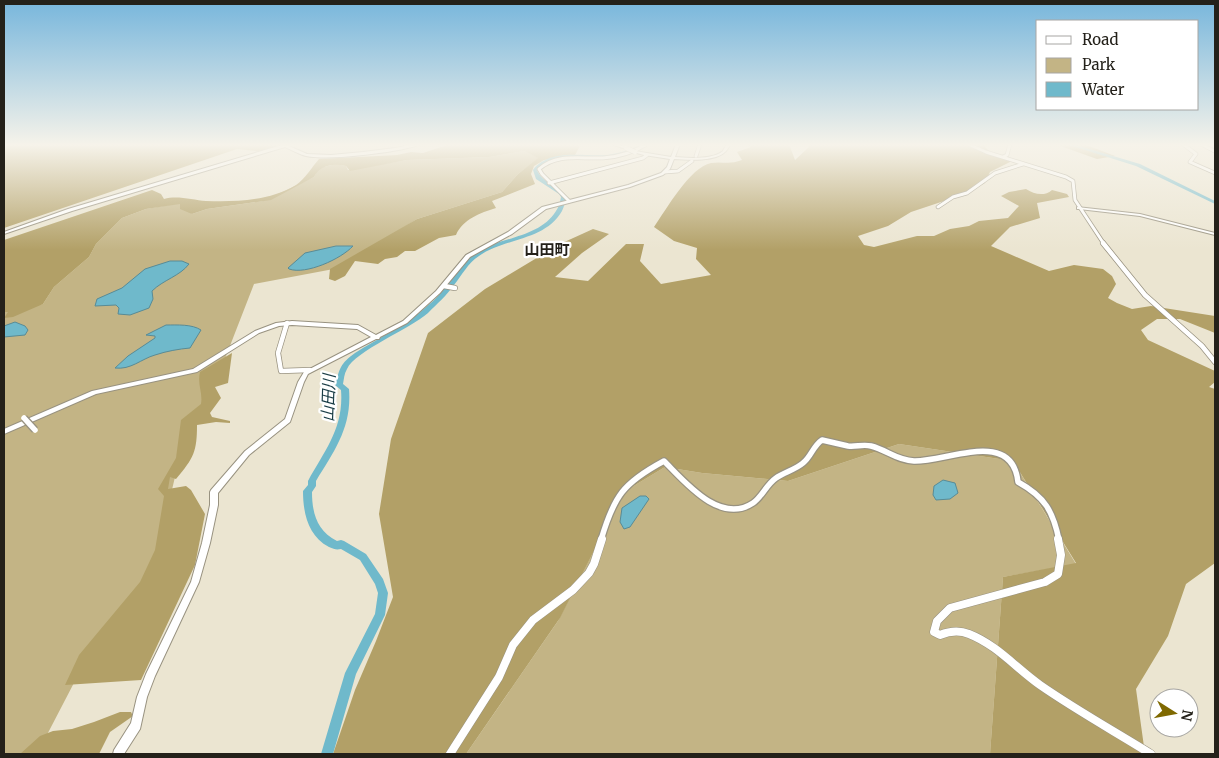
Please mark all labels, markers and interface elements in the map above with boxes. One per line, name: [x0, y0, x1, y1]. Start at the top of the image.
legend: [1036, 20, 1199, 110]
text: Road: [1082, 30, 1118, 49]
text: Park: [1082, 55, 1116, 74]
text: Water: [1081, 80, 1125, 99]
district label: 山田町: [524, 240, 570, 259]
water label: 山田川: [317, 372, 339, 422]
north arrow: [1149, 688, 1199, 738]
text: N: [1177, 708, 1197, 723]

